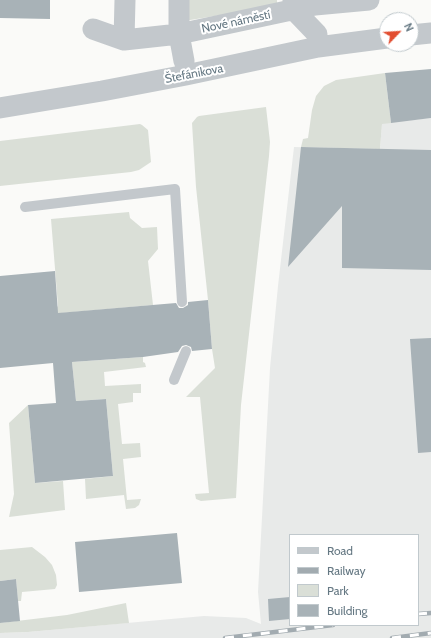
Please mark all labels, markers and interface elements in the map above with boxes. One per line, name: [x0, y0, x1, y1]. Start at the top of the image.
street label: Nové náměstí: [200, 8, 272, 36]
north arrow: [379, 12, 419, 52]
text: N: [401, 21, 417, 34]
street label: Štefánikova: [164, 61, 224, 87]
legend: [289, 534, 419, 626]
text: Road: [327, 543, 353, 558]
text: Railway: [327, 563, 365, 578]
text: Park: [327, 583, 349, 598]
text: Building: [327, 603, 368, 618]

